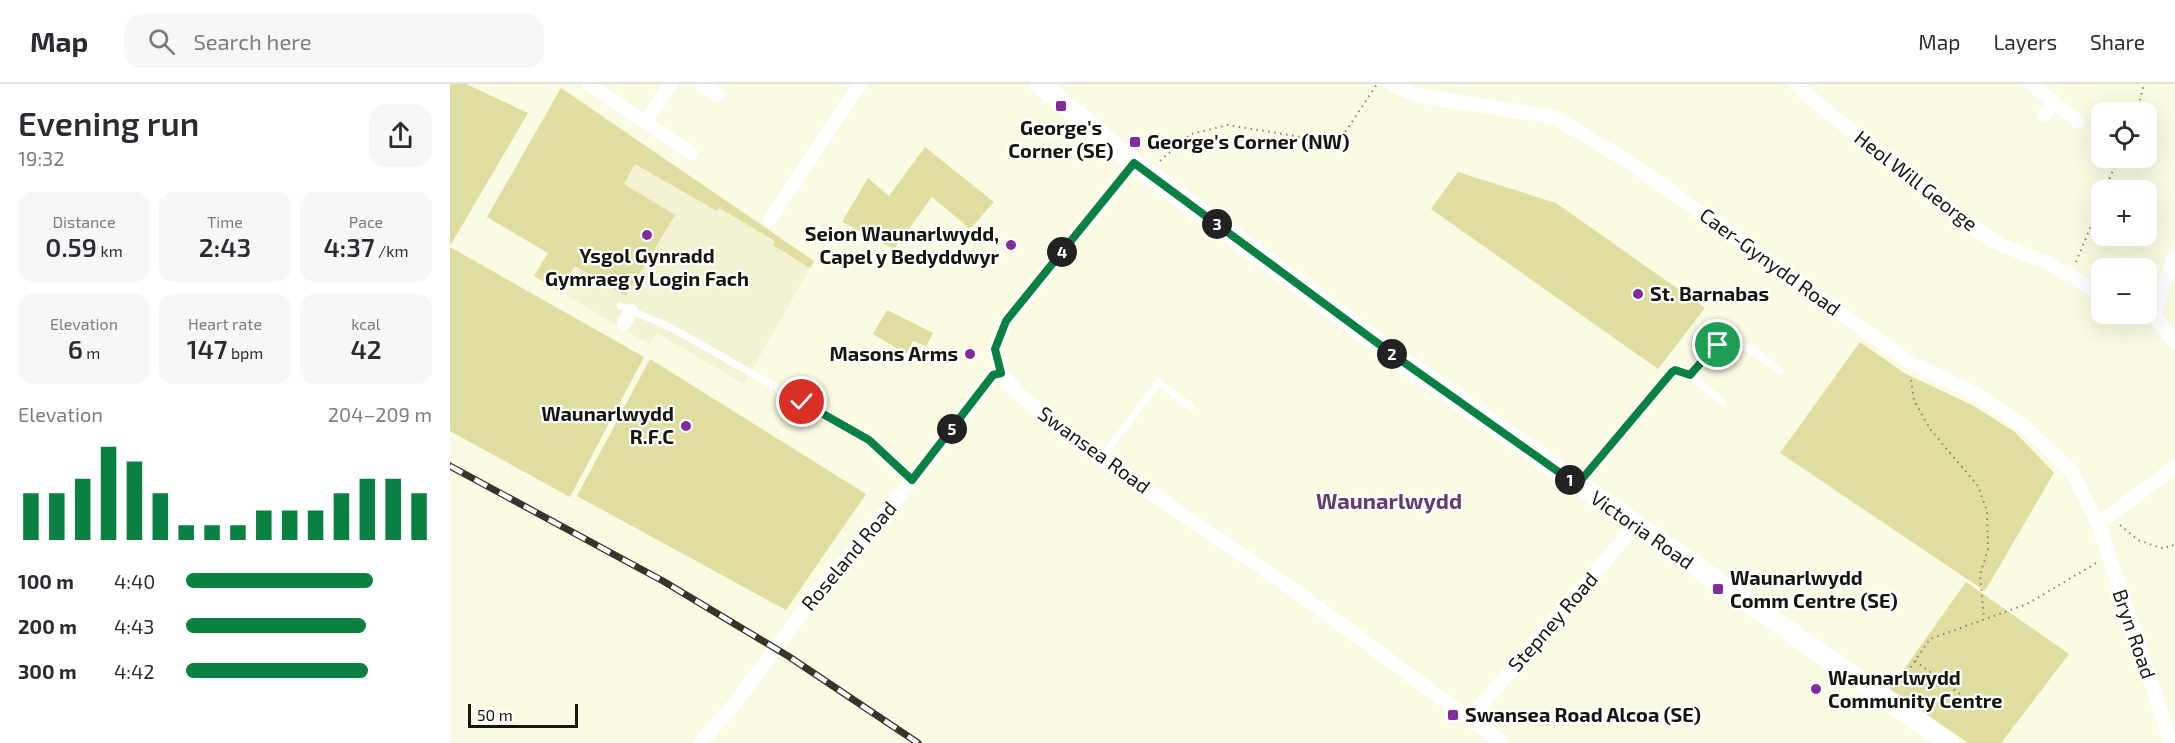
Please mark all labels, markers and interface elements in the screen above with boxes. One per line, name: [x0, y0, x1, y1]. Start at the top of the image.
search box: [124, 14, 544, 68]
text: Map: [30, 24, 88, 58]
icon: search: [145, 25, 178, 58]
text: Search here: [193, 28, 312, 54]
text: Map: [1918, 29, 1960, 54]
text: Layers: [1993, 29, 2057, 54]
text: Share: [2090, 29, 2145, 54]
marker: George's Corner (SE): [1054, 99, 1068, 113]
map controls: [2091, 102, 2157, 324]
button: locate: [2091, 102, 2157, 168]
text: Evening run: [18, 103, 199, 143]
button: share: [369, 104, 432, 167]
place label: George's Corner (SE): [1008, 115, 1114, 162]
street label: Heol Will George: [1850, 125, 1983, 236]
place label: George's Corner (NW): [1147, 129, 1349, 153]
marker: George's Corner (NW): [1128, 135, 1142, 149]
text: 19:32: [18, 146, 64, 170]
button: +: [2091, 180, 2157, 246]
street label: Caer-Gynydd Road: [1696, 202, 1846, 320]
pin: 3: [1202, 209, 1232, 239]
text: Distance: [52, 212, 116, 231]
text: Time: [207, 212, 243, 231]
text: Pace: [349, 212, 383, 231]
text: 3: [1212, 214, 1222, 233]
place label: Seion Waunarlwydd, Capel y Bedyddwyr: [805, 221, 999, 269]
marker: Ysgol Gynradd Gymraeg y Login Fach: [640, 228, 654, 242]
text: 0.59: [45, 231, 97, 262]
text: 2:43: [199, 231, 251, 262]
text: 4:37: [324, 231, 374, 262]
pin: 4: [1047, 237, 1077, 267]
marker: Seion Waunarlwydd, Capel y Bedyddwyr: [1004, 238, 1018, 252]
text: km: [97, 241, 123, 260]
text: /km: [374, 241, 408, 260]
text: 4: [1057, 242, 1067, 261]
place label: Ysgol Gynradd Gymraeg y Login Fach: [545, 243, 749, 291]
button: −: [2091, 258, 2157, 324]
place label: St. Barnabas: [1650, 281, 1769, 305]
marker: St. Barnabas: [1631, 287, 1645, 301]
text: Elevation: [50, 314, 118, 333]
text: Heart rate: [188, 314, 262, 333]
text: kcal: [351, 314, 381, 333]
pin: [1692, 319, 1743, 370]
icon: arrive: [1701, 328, 1734, 361]
text: 6: [68, 333, 83, 364]
text: 147: [187, 333, 227, 364]
text: 42: [350, 333, 382, 364]
pin: 2: [1377, 339, 1407, 369]
place label: Masons Arms: [830, 341, 958, 365]
text: m: [83, 343, 100, 362]
text: bpm: [227, 343, 263, 362]
text: 2: [1387, 344, 1397, 363]
marker: Masons Arms: [963, 347, 977, 361]
pin: [776, 376, 827, 427]
icon: check: [785, 385, 818, 418]
place label: Waunarlwydd R.F.C: [541, 401, 674, 448]
street label: Swansea Road: [1034, 401, 1155, 498]
text: Elevation: [18, 402, 103, 426]
text: 204–209 m: [328, 402, 432, 426]
pin: 5: [937, 414, 967, 444]
marker: Waunarlwydd R.F.C: [679, 419, 693, 433]
text: 5: [948, 419, 956, 438]
pin: 1: [1555, 465, 1585, 495]
text: 1: [1567, 470, 1573, 489]
street label: Victoria Road: [1586, 485, 1699, 574]
district label: Waunarlwydd: [1316, 487, 1462, 514]
street label: Roseland Road: [796, 496, 901, 615]
place label: Waunarlwydd Comm Centre (SE): [1730, 565, 1898, 612]
street label: Stepney Road: [1503, 567, 1602, 676]
text: 100 m: [18, 569, 74, 593]
text: 4:40: [114, 569, 155, 593]
marker: Waunarlwydd Comm Centre (SE): [1711, 582, 1725, 596]
street label: Bryn Road: [2108, 586, 2161, 682]
text: 200 m: [18, 614, 77, 638]
text: 4:43: [114, 614, 154, 638]
text: 300 m: [18, 659, 77, 683]
text: 4:42: [114, 659, 155, 683]
place label: Waunarlwydd Community Centre: [1828, 665, 2003, 713]
marker: Waunarlwydd Community Centre: [1809, 682, 1823, 696]
scale bar: [468, 701, 578, 728]
place label: Swansea Road Alcoa (SE): [1465, 702, 1701, 726]
text: 50 m: [477, 705, 513, 724]
marker: Swansea Road Alcoa (SE): [1446, 708, 1460, 722]

